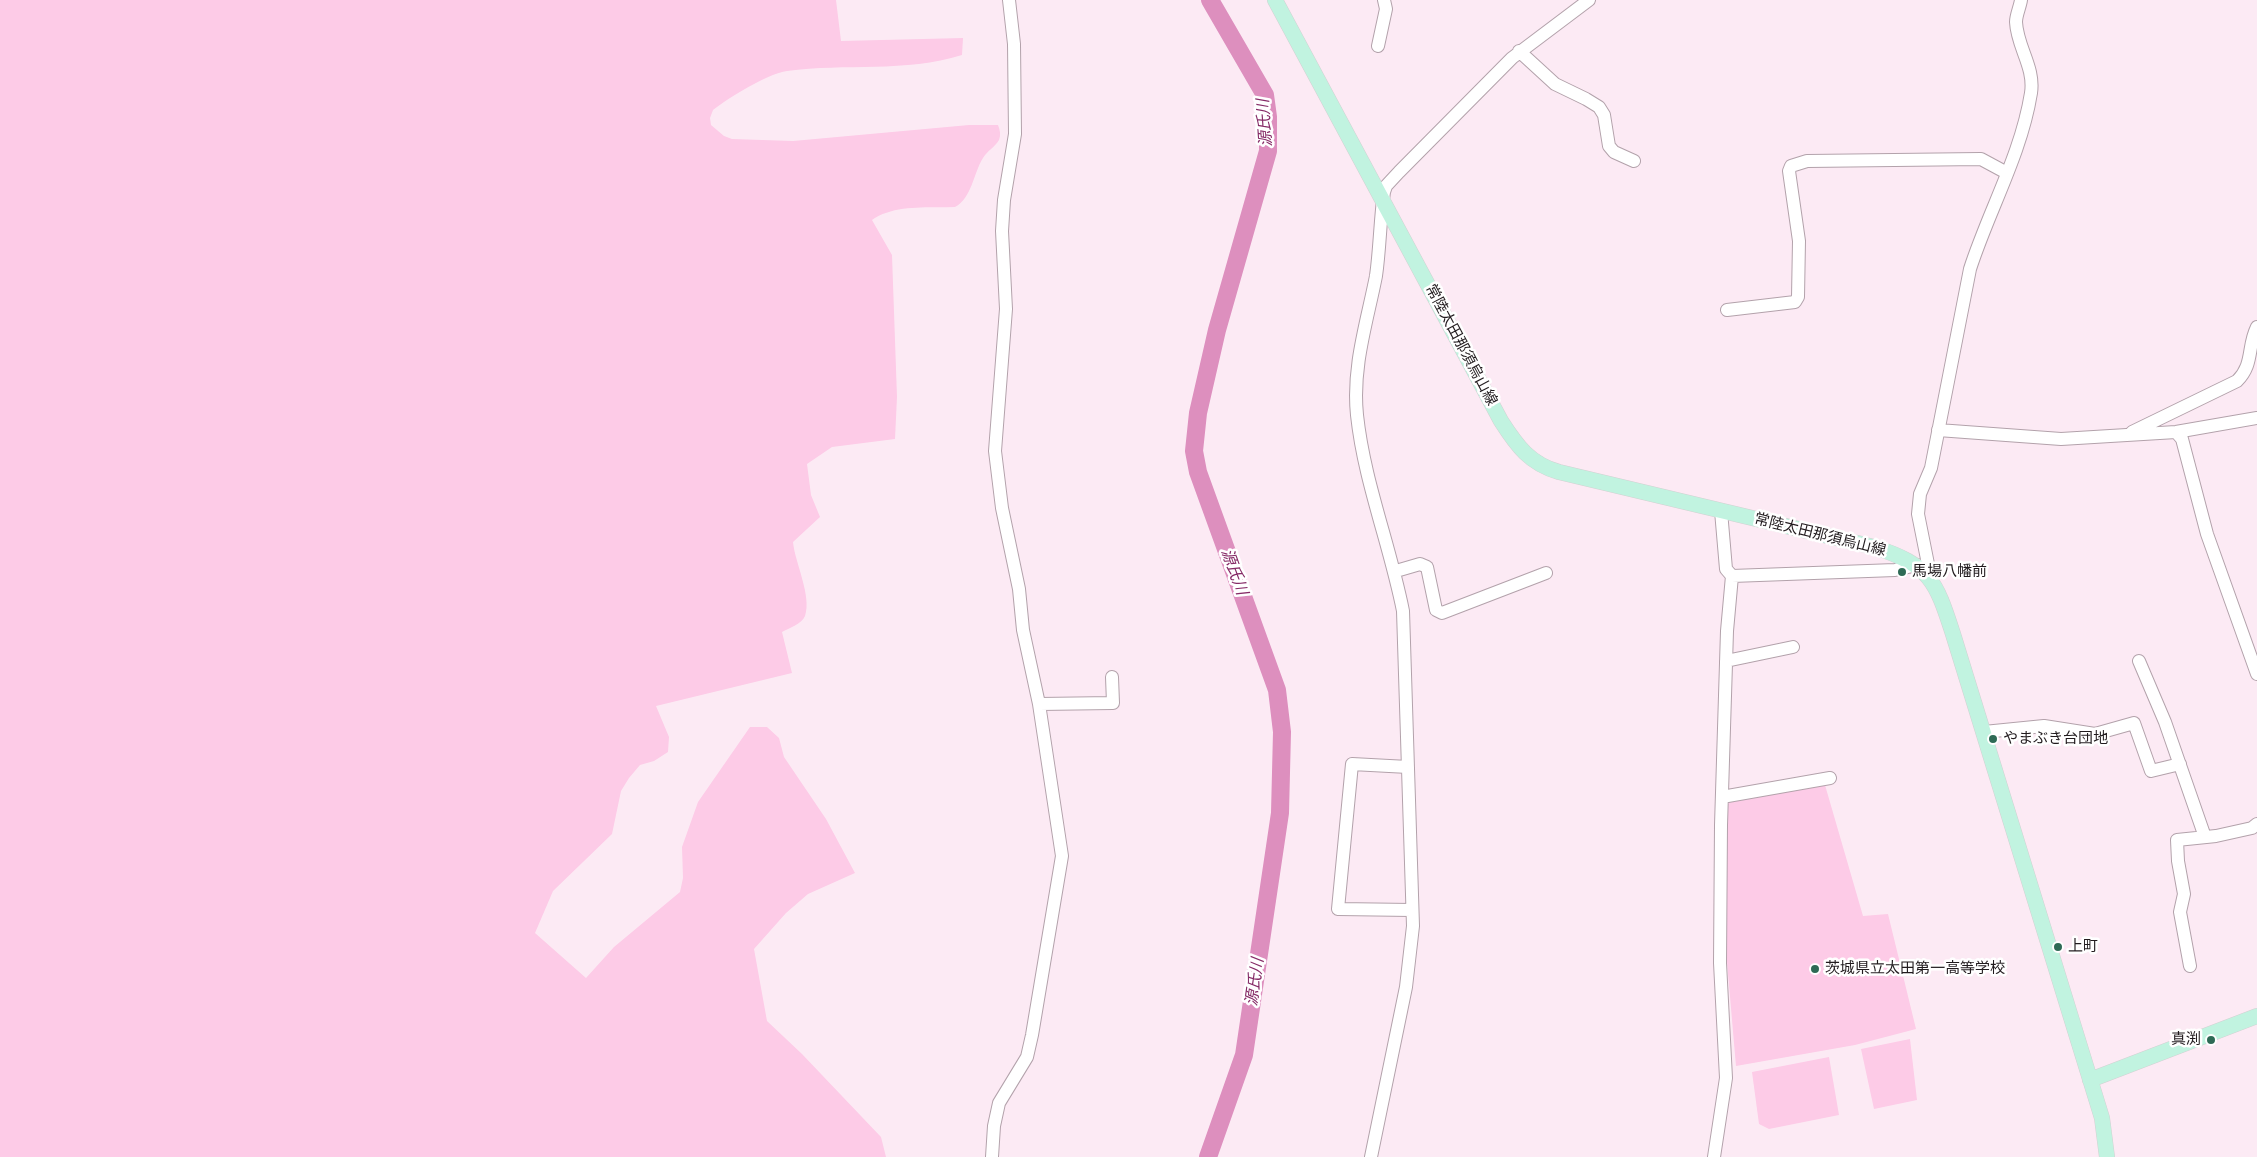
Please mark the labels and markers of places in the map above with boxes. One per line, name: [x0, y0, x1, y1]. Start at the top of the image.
place label: 馬場八幡前: [1912, 563, 1987, 581]
marker: 馬場八幡前: [1896, 566, 1908, 578]
place label: やまぶき台団地: [2003, 730, 2108, 748]
marker: やまぶき台団地: [1987, 733, 1999, 745]
place label: 上町: [2068, 938, 2098, 956]
marker: 上町: [2052, 941, 2064, 953]
place label: 茨城県立太田第一高等学校: [1825, 960, 2005, 978]
marker: 茨城県立太田第一高等学校: [1809, 963, 1821, 975]
place label: 真渕: [2171, 1031, 2201, 1049]
marker: 真渕: [2205, 1034, 2217, 1046]

